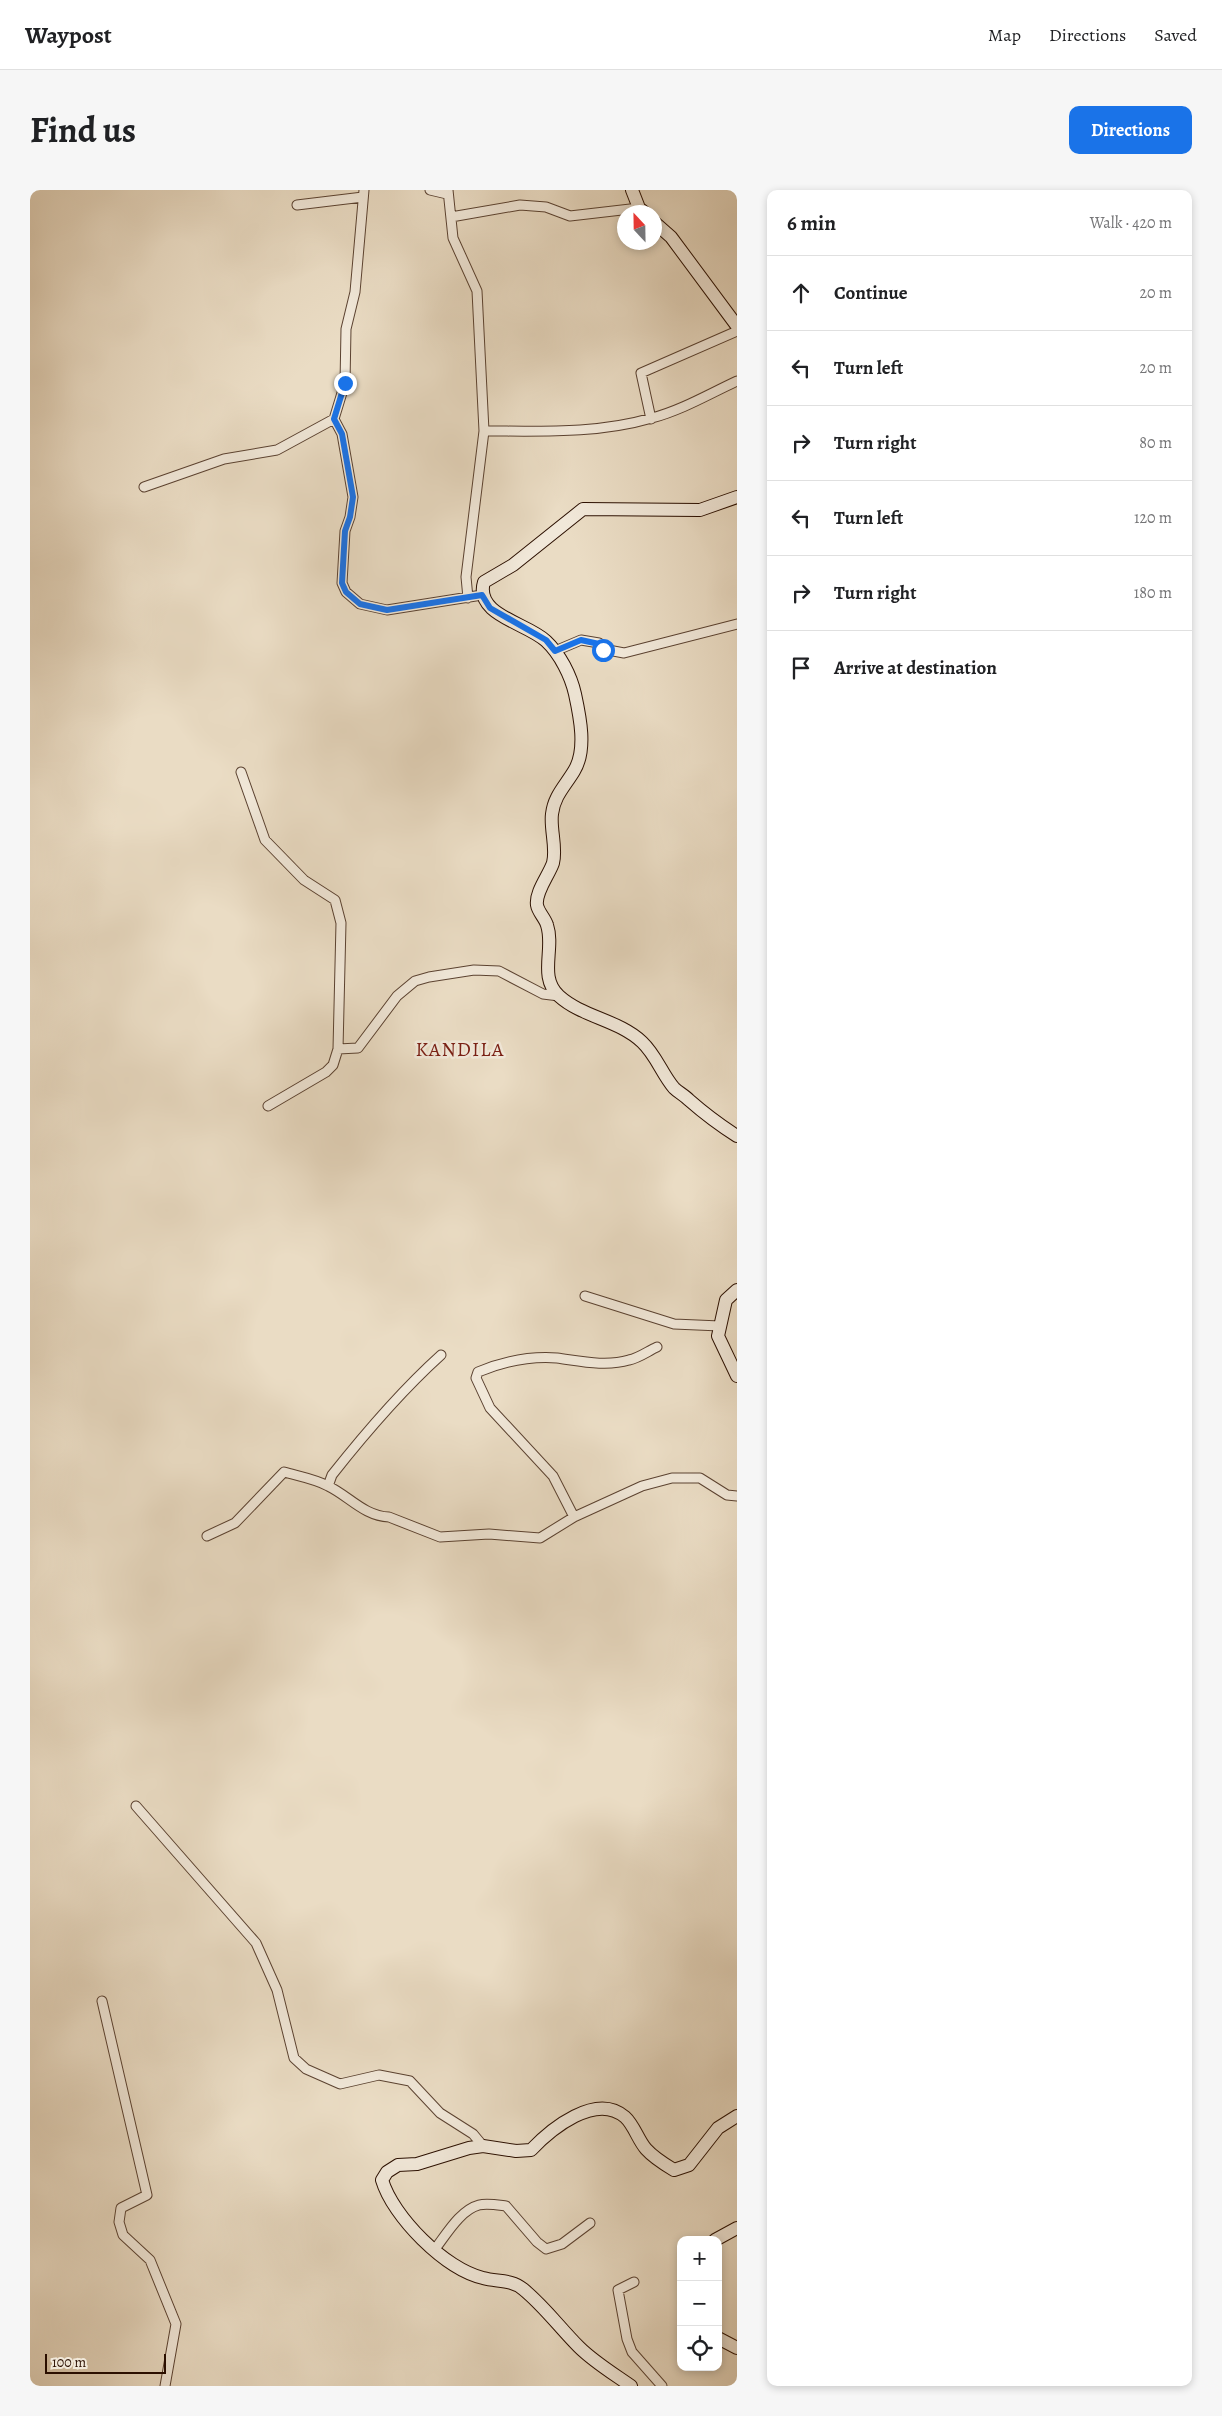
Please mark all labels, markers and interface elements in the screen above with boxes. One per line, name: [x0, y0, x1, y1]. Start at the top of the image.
text: Waypost: [25, 19, 112, 51]
text: Map: [988, 23, 1021, 47]
text: Directions: [1049, 23, 1126, 47]
text: Saved: [1154, 23, 1197, 47]
text: Find us: [30, 106, 136, 154]
button: Directions: [1069, 106, 1192, 154]
north arrow: [617, 205, 662, 250]
text: 6 min: [787, 209, 836, 237]
text: Walk · 420 m: [1090, 212, 1172, 234]
icon: ahead: [787, 279, 815, 307]
text: Continue: [834, 280, 908, 306]
text: 20 m: [1139, 282, 1172, 304]
icon: left: [787, 354, 815, 382]
text: Turn left: [834, 355, 903, 381]
text: 20 m: [1139, 357, 1172, 379]
route end: [334, 372, 357, 395]
icon: right: [787, 429, 815, 457]
text: Turn right: [834, 430, 916, 456]
text: 80 m: [1139, 432, 1172, 454]
icon: left: [787, 504, 815, 532]
text: Turn left: [834, 505, 903, 531]
text: 120 m: [1134, 507, 1172, 529]
icon: right: [787, 579, 815, 607]
text: Turn right: [834, 580, 916, 606]
text: 180 m: [1134, 582, 1172, 604]
route start: [592, 639, 615, 662]
icon: arrive: [787, 654, 815, 682]
text: Arrive at destination: [834, 655, 997, 681]
district label: KANDILA: [416, 1036, 504, 1063]
map controls: [677, 2236, 722, 2371]
button: +: [677, 2236, 722, 2281]
button: −: [677, 2281, 722, 2326]
button: locate: [677, 2326, 722, 2371]
scale bar: [45, 2351, 166, 2374]
text: 100 m: [52, 2353, 86, 2372]

